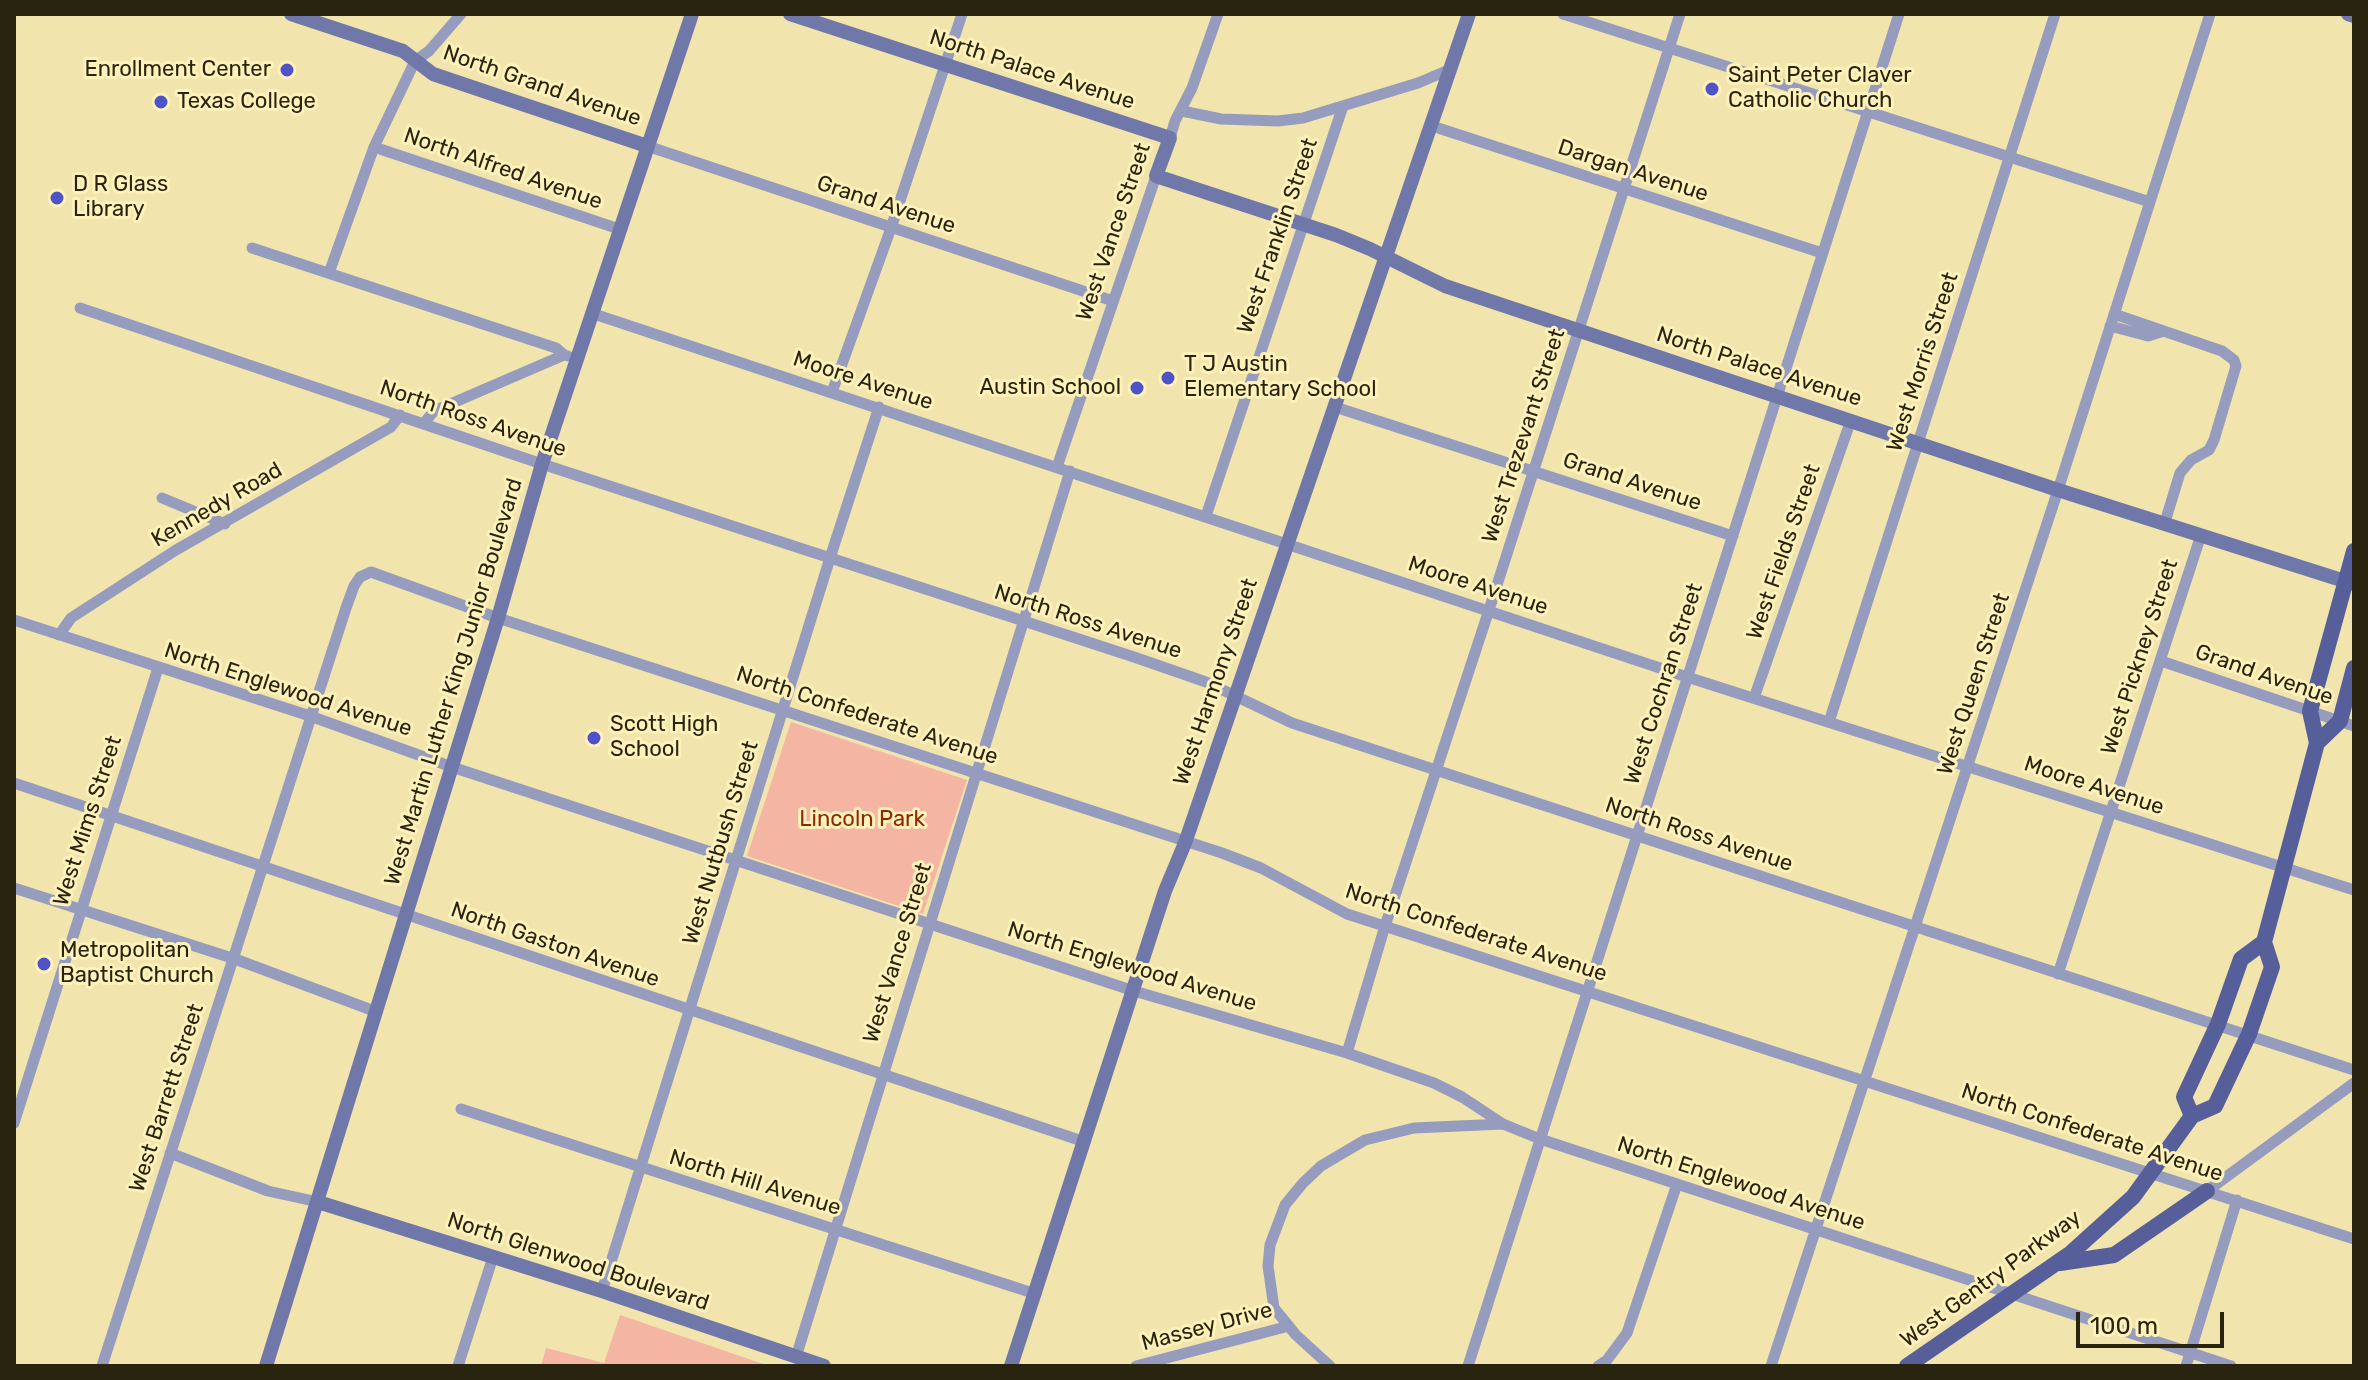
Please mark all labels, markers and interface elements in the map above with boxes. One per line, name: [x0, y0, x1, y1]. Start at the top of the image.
street label: North Palace Avenue: [926, 24, 1138, 116]
street label: North Grand Avenue: [439, 40, 645, 132]
place label: Enrollment Center: [84, 57, 271, 83]
marker: Enrollment Center: [278, 61, 296, 79]
place label: Saint Peter Claver Catholic Church: [1728, 63, 1912, 114]
marker: Saint Peter Claver Catholic Church: [1703, 80, 1721, 98]
place label: Texas College: [177, 89, 316, 115]
marker: Texas College: [152, 93, 170, 111]
street label: North Alfred Avenue: [400, 123, 606, 215]
street label: Dargan Avenue: [1555, 134, 1711, 208]
street label: West Franklin Street: [1232, 135, 1324, 337]
street label: West Vance Street: [1071, 139, 1157, 325]
street label: Grand Avenue: [813, 170, 959, 240]
place label: D R Glass Library: [73, 172, 168, 224]
marker: D R Glass Library: [48, 189, 66, 207]
street label: West Morris Street: [1882, 269, 1964, 455]
street label: North Palace Avenue: [1653, 321, 1865, 413]
street label: West Trezevant Street: [1477, 326, 1571, 546]
street label: Moore Avenue: [790, 346, 936, 416]
place label: T J Austin Elementary School: [1184, 352, 1377, 404]
marker: T J Austin Elementary School: [1159, 369, 1177, 387]
street label: North Ross Avenue: [376, 375, 570, 463]
place label: Austin School: [979, 375, 1121, 401]
marker: Austin School: [1128, 379, 1146, 397]
street label: Grand Avenue: [1559, 447, 1705, 517]
street label: Kennedy Road: [147, 457, 287, 553]
street label: West Fields Street: [1742, 461, 1826, 643]
street label: West Martin Luther King Junior Boulevard: [379, 475, 529, 889]
street label: Moore Avenue: [1405, 551, 1551, 621]
street label: West Pickney Street: [2096, 556, 2184, 758]
street label: West Harmony Street: [1168, 575, 1264, 789]
street label: North Ross Avenue: [991, 579, 1185, 665]
street label: West Cochran Street: [1619, 580, 1709, 788]
street label: West Queen Street: [1932, 590, 2016, 778]
street label: North Englewood Avenue: [161, 637, 415, 743]
street label: Grand Avenue: [2192, 639, 2336, 711]
street label: North Confederate Avenue: [733, 661, 1001, 771]
place label: Scott High School: [610, 712, 719, 764]
marker: Scott High School: [585, 729, 603, 747]
street label: West Mims Street: [48, 733, 128, 909]
street label: West Nutbush Street: [677, 738, 765, 948]
street label: Moore Avenue: [2021, 751, 2167, 821]
street label: North Ross Avenue: [1602, 792, 1796, 878]
park label: Lincoln Park: [799, 807, 925, 833]
street label: West Vance Street: [858, 860, 938, 1046]
street label: North Confederate Avenue: [1342, 878, 1610, 988]
street label: North Gaston Avenue: [447, 897, 663, 993]
street label: North Englewood Avenue: [1004, 917, 1260, 1017]
place label: Metropolitan Baptist Church: [60, 938, 214, 990]
marker: Metropolitan Baptist Church: [35, 955, 53, 973]
street label: West Barrett Street: [124, 1000, 210, 1196]
street label: North Confederate Avenue: [1958, 1078, 2226, 1188]
street label: North Englewood Avenue: [1614, 1131, 1868, 1237]
street label: North Hill Avenue: [666, 1144, 844, 1222]
street label: West Gentry Parkway: [1896, 1205, 2086, 1353]
street label: North Glenwood Boulevard: [444, 1207, 712, 1317]
scale bar: [2080, 1296, 2228, 1346]
street label: Massey Drive: [1139, 1297, 1275, 1357]
text: 100 m: [2090, 1312, 2158, 1340]

